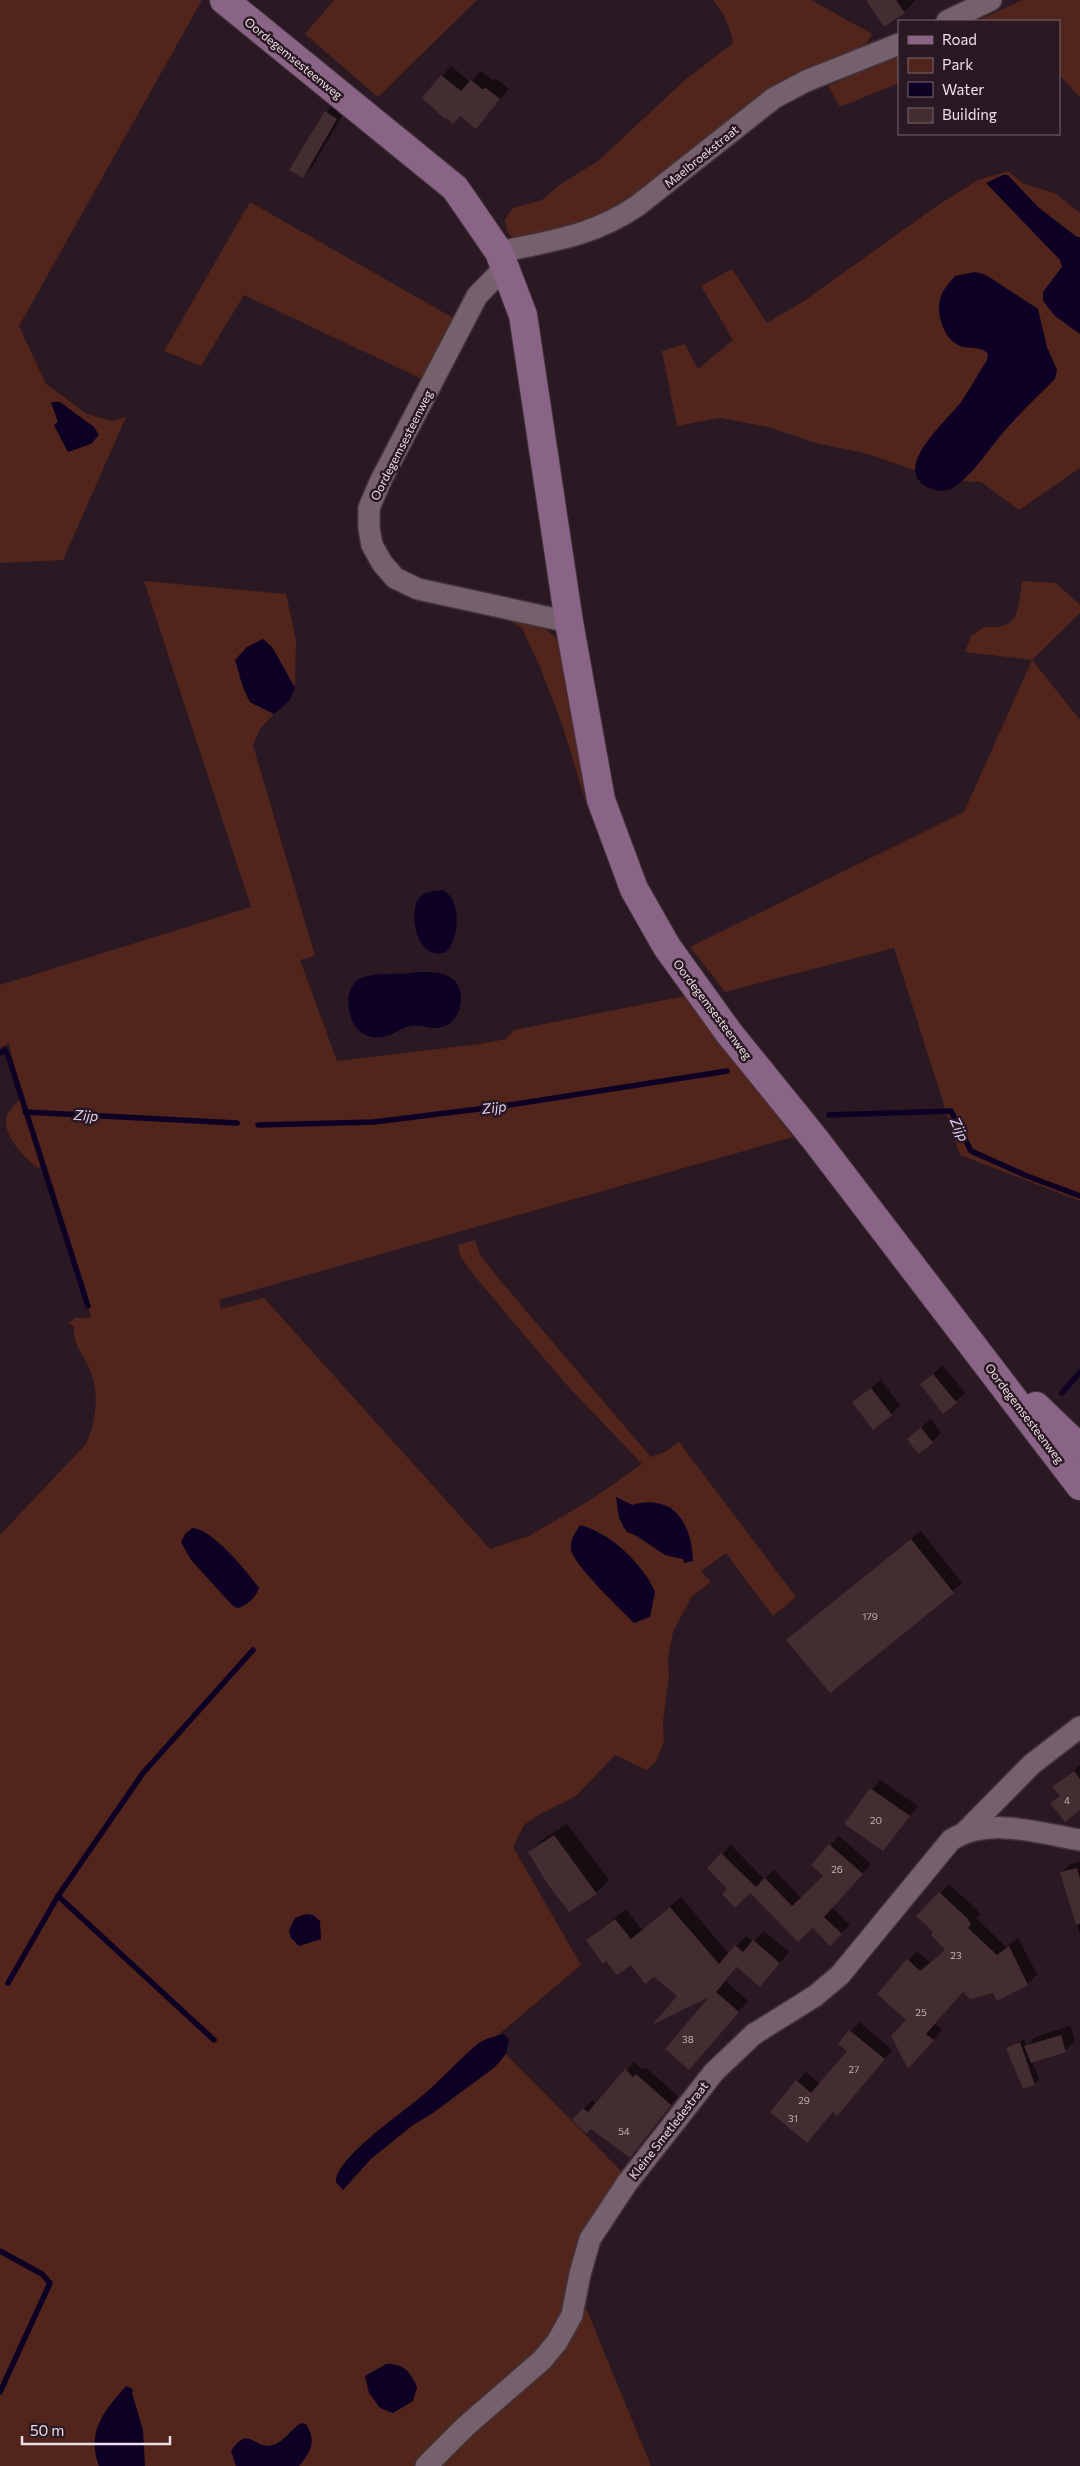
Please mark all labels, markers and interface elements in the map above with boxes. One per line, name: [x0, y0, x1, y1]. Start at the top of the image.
street label: Oordegemsesteenweg: [242, 14, 346, 102]
legend: [898, 20, 1060, 135]
text: Road: [942, 30, 977, 48]
text: Park: [942, 55, 973, 73]
text: Water: [942, 80, 984, 98]
text: Building: [942, 105, 997, 123]
street label: Maelbroekstraat: [661, 122, 741, 190]
street label: Oordegemsesteenweg: [367, 387, 435, 502]
street label: Oordegemsesteenweg: [671, 956, 756, 1062]
water label: Zijp: [480, 1097, 507, 1117]
water label: Zijp: [72, 1106, 99, 1124]
water label: Zijp: [946, 1113, 973, 1144]
street label: Oordegemsesteenweg: [983, 1360, 1068, 1466]
house number: 179: [862, 1610, 878, 1622]
house number: 4: [1064, 1794, 1070, 1806]
house number: 20: [870, 1814, 882, 1826]
house number: 26: [831, 1863, 843, 1875]
house number: 23: [950, 1949, 962, 1961]
house number: 25: [915, 2006, 927, 2018]
house number: 38: [682, 2033, 694, 2045]
house number: 27: [849, 2063, 859, 2075]
street label: Kleine Smetledestraat: [626, 2078, 710, 2182]
house number: 29: [798, 2094, 810, 2106]
house number: 31: [788, 2112, 798, 2124]
house number: 54: [618, 2125, 630, 2137]
scale bar: [22, 2414, 170, 2446]
text: 50 m: [30, 2421, 64, 2439]

